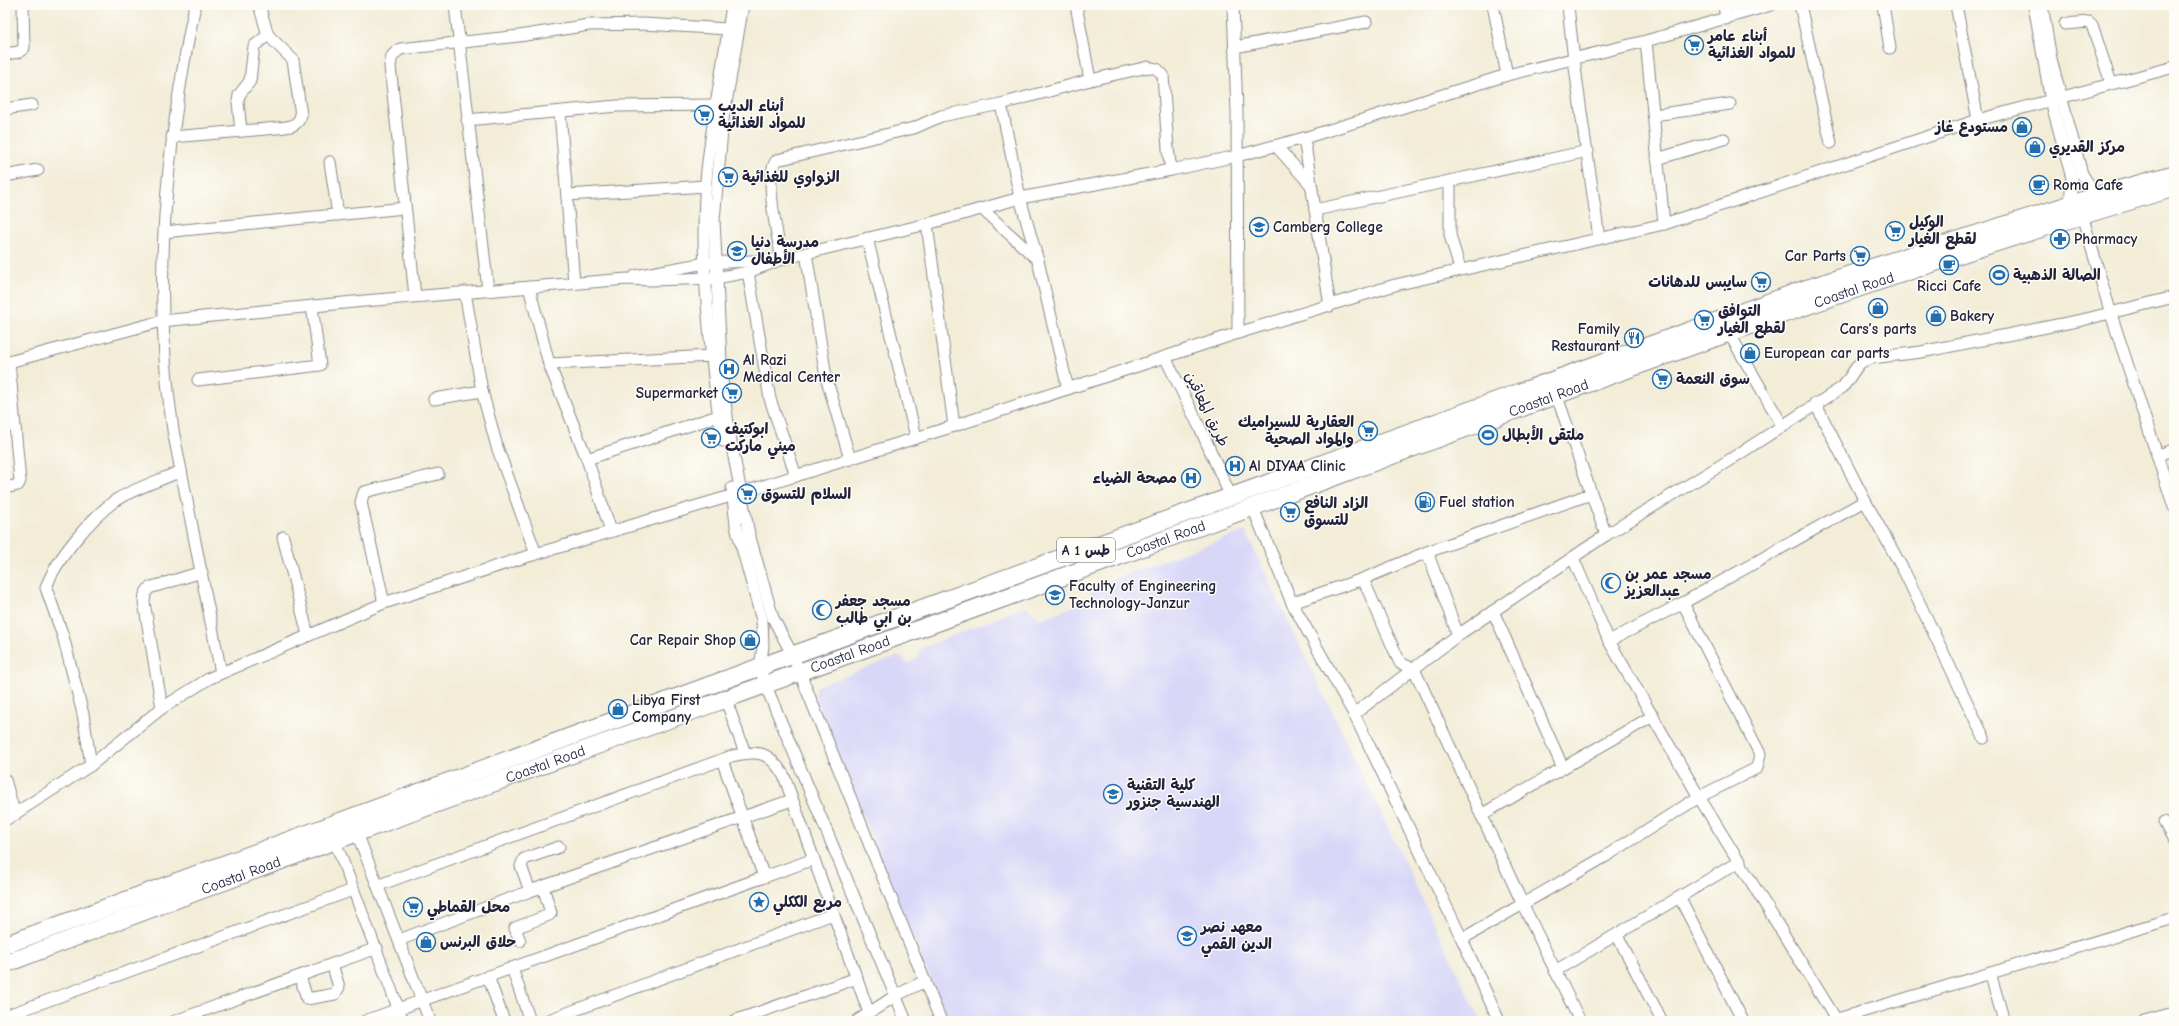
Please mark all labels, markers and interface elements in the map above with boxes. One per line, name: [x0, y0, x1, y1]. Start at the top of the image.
place label: أبناء عامر للمواد الغذائية: [1706, 26, 1795, 63]
supermarket icon: أبناء عامر للمواد الغذائية: [1683, 34, 1705, 56]
place label: أبناء الديب للمواد الغذائية: [718, 96, 805, 133]
supermarket icon: أبناء الديب للمواد الغذائية: [693, 104, 715, 126]
shop icon: مستودع غاز: [2011, 116, 2033, 138]
place label: مستودع غاز: [1934, 118, 2008, 137]
shop icon: مركز القديري: [2024, 136, 2046, 158]
place label: مركز القديري: [2049, 138, 2125, 159]
supermarket icon: الزواوي للغذائية: [717, 166, 739, 188]
place label: الزواوي للغذائية: [742, 168, 840, 189]
cafe icon: Roma Cafe: [2028, 174, 2050, 196]
place label: Roma Cafe: [2053, 176, 2123, 194]
place label: الوكيل لقطع الغيار: [1907, 213, 1976, 250]
school or university icon: Camberg College: [1248, 216, 1270, 238]
place label: Camberg College: [1273, 218, 1383, 236]
supermarket icon: الوكيل لقطع الغيار: [1884, 220, 1906, 242]
pharmacy icon: Pharmacy: [2049, 228, 2071, 250]
place label: Pharmacy: [2074, 230, 2137, 248]
place label: مدرسة دنيا الأطفال: [751, 233, 819, 268]
school or university icon: مدرسة دنيا الأطفال: [726, 240, 748, 262]
supermarket icon: Car Parts: [1849, 245, 1871, 267]
place label: Car Parts: [1785, 247, 1846, 265]
cafe icon: Ricci Cafe: [1938, 254, 1960, 276]
sports icon: الصالة الذهبية: [1988, 264, 2010, 286]
place label: الصالة الذهبية: [2013, 266, 2101, 284]
street label: Coastal Road: [1811, 268, 1896, 312]
supermarket icon: سايبس للدهانات: [1750, 271, 1772, 293]
place label: سايبس للدهانات: [1648, 273, 1747, 291]
place label: Ricci Cafe: [1917, 277, 1981, 295]
shop icon: Cars’s parts: [1867, 297, 1889, 319]
place label: التوافق لقطع الغيار: [1716, 302, 1785, 339]
shop icon: Bakery: [1925, 305, 1947, 327]
place label: Bakery: [1950, 307, 1994, 325]
supermarket icon: التوافق لقطع الغيار: [1693, 309, 1715, 331]
place label: Family Restaurant: [1551, 320, 1621, 355]
place label: Cars’s parts: [1840, 320, 1916, 338]
restaurant icon: Family Restaurant: [1623, 327, 1645, 349]
shop icon: European car parts: [1739, 342, 1761, 364]
place label: European car parts: [1764, 344, 1889, 362]
place label: Al Razi Medical Center: [743, 351, 840, 386]
hospital icon: Al Razi Medical Center: [718, 358, 740, 380]
supermarket icon: سوق النعمة: [1651, 368, 1673, 390]
street label: طريق المعاقين: [1181, 369, 1233, 449]
place label: سوق النعمة: [1676, 370, 1750, 389]
street label: Coastal Road: [1506, 375, 1591, 421]
supermarket icon: Supermarket: [721, 382, 743, 404]
place label: Supermarket: [636, 384, 719, 402]
place label: العقارية للسيراميك والمواد الصحية: [1238, 413, 1354, 449]
place label: ابوكتيف ميني ماركت: [725, 420, 796, 460]
supermarket icon: العقارية للسيراميك والمواد الصحية: [1357, 420, 1379, 442]
sports icon: ملتقى الأبطال: [1477, 424, 1499, 446]
place label: ملتقى الأبطال: [1502, 424, 1584, 445]
supermarket icon: ابوكتيف ميني ماركت: [700, 427, 722, 449]
hospital icon: Al DIYAA Clinic: [1224, 455, 1246, 477]
place label: Al DIYAA Clinic: [1249, 457, 1345, 475]
hospital icon: مصحة الضياء: [1180, 467, 1202, 489]
place label: مصحة الضياء: [1092, 469, 1177, 487]
supermarket icon: السلام للتسوق: [736, 483, 758, 505]
place label: السلام للتسوق: [761, 485, 851, 505]
fuel station icon: Fuel station: [1414, 491, 1436, 513]
place label: Fuel station: [1439, 493, 1515, 511]
place label: الزاد النافع للتسوق: [1304, 494, 1368, 530]
supermarket icon: الزاد النافع للتسوق: [1279, 501, 1301, 523]
street label: Coastal Road: [1123, 516, 1208, 562]
road number: A 1 طس: [1057, 538, 1115, 562]
place label: مسجد عمر بن عبدالعزيز: [1623, 565, 1712, 600]
mosque icon: مسجد عمر بن عبدالعزيز: [1600, 572, 1622, 594]
place label: Faculty of Engineering Technology-Janzur: [1069, 577, 1217, 612]
school or university icon: Faculty of Engineering Technology-Janzur: [1044, 584, 1066, 606]
place label: مسجد جعفر بن ابي طالب: [834, 592, 912, 632]
mosque icon: مسجد جعفر بن ابي طالب: [811, 599, 833, 621]
shop icon: Car Repair Shop: [739, 629, 761, 651]
place label: Car Repair Shop: [630, 631, 736, 649]
street label: Coastal Road: [808, 631, 892, 677]
place label: Libya First Company: [632, 691, 701, 726]
shop icon: Libya First Company: [607, 698, 629, 720]
street label: Coastal Road: [503, 741, 588, 787]
place label: كلية التقنية الهندسية جنزور: [1125, 776, 1220, 811]
school or university icon: كلية التقنية الهندسية جنزور: [1102, 783, 1124, 805]
street label: Coastal Road: [199, 852, 283, 898]
place icon: مربع الككلي: [748, 891, 770, 913]
place label: مربع الككلي: [773, 893, 842, 916]
supermarket icon: محل القماطي: [402, 896, 424, 918]
place label: محل القماطي: [427, 898, 510, 921]
place label: معهد نصر الدين القمي: [1199, 918, 1272, 958]
school or university icon: معهد نصر الدين القمي: [1176, 925, 1198, 947]
shop icon: حلاق البرنس: [415, 931, 437, 953]
place label: حلاق البرنس: [440, 933, 516, 951]

